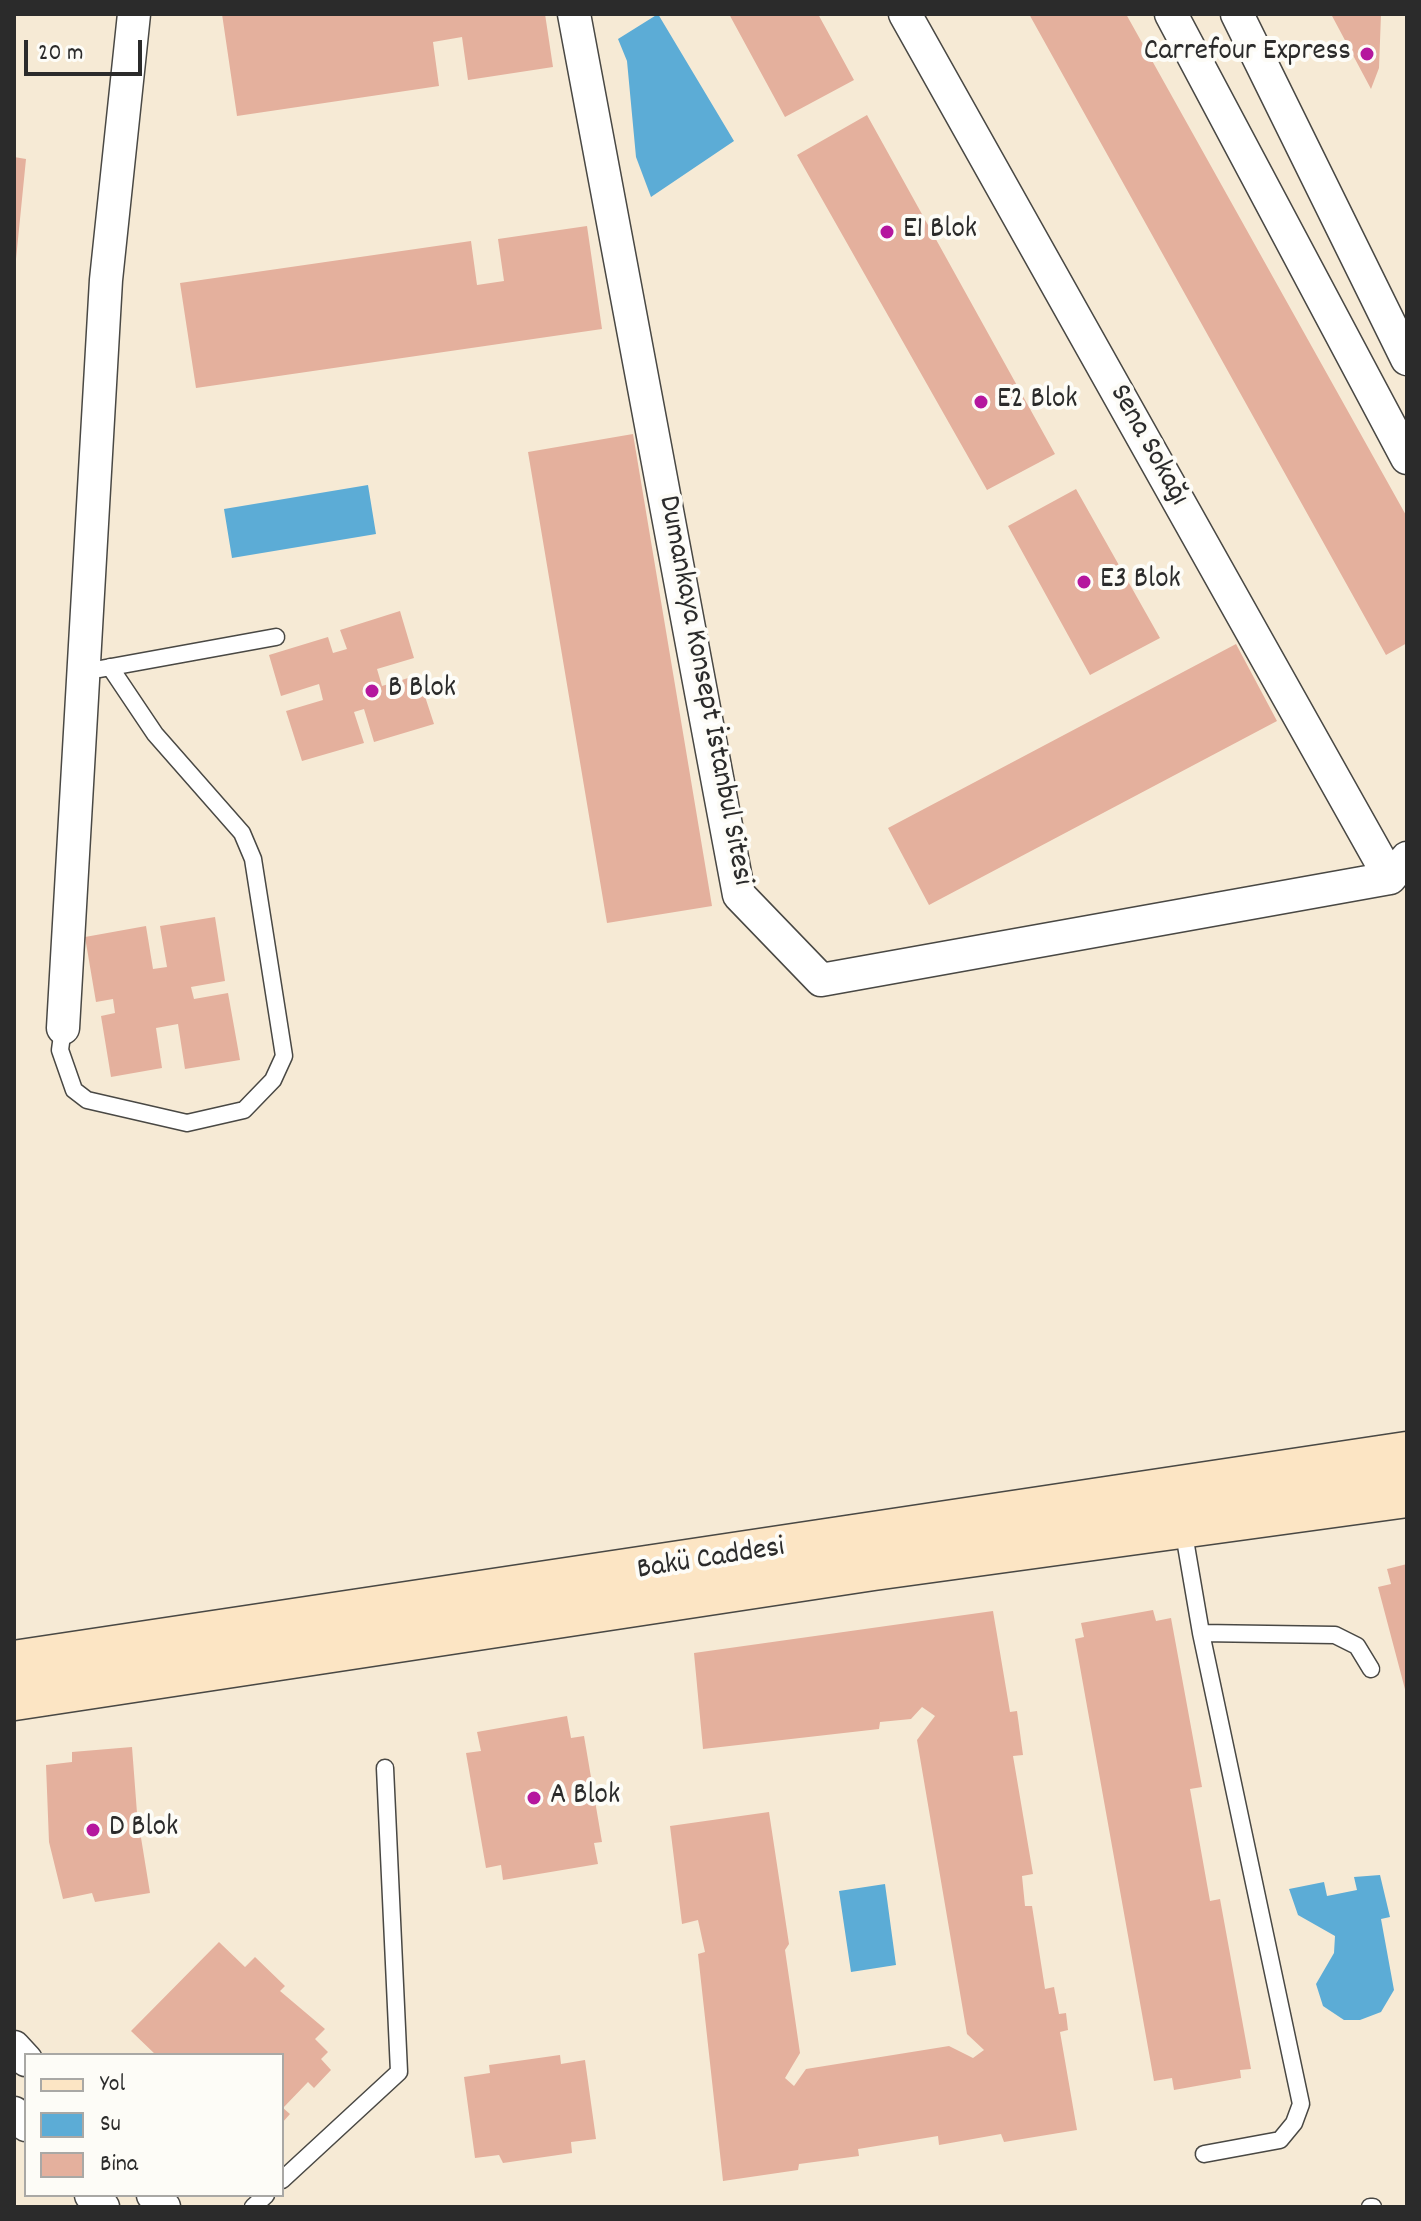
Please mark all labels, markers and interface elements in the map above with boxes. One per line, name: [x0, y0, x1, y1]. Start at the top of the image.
scale bar: [28, 24, 146, 74]
place label: Carrefour Express: [1144, 36, 1351, 72]
text: 20 m: [38, 37, 84, 71]
marker: Carrefour Express: [1358, 45, 1376, 63]
place label: E1 Blok: [903, 214, 977, 250]
marker: E1 Blok: [878, 223, 896, 241]
street label: Sena Sokağı: [1099, 379, 1195, 513]
place label: E2 Blok: [997, 384, 1078, 420]
marker: E2 Blok: [972, 393, 990, 411]
street label: Dumankaya Konsept İstanbul Sitesi: [648, 493, 758, 889]
place label: E3 Blok: [1100, 564, 1181, 600]
marker: E3 Blok: [1075, 573, 1093, 591]
place label: B Blok: [388, 673, 456, 709]
marker: B Blok: [363, 682, 381, 700]
street label: Bakü Caddesi: [635, 1532, 787, 1590]
place label: A Blok: [550, 1780, 620, 1816]
marker: A Blok: [525, 1789, 543, 1807]
place label: D Blok: [109, 1812, 178, 1848]
marker: D Blok: [84, 1821, 102, 1839]
legend: [24, 2053, 284, 2197]
text: Yol: [100, 2068, 125, 2102]
text: Su: [100, 2108, 121, 2142]
text: Bina: [100, 2148, 138, 2182]

